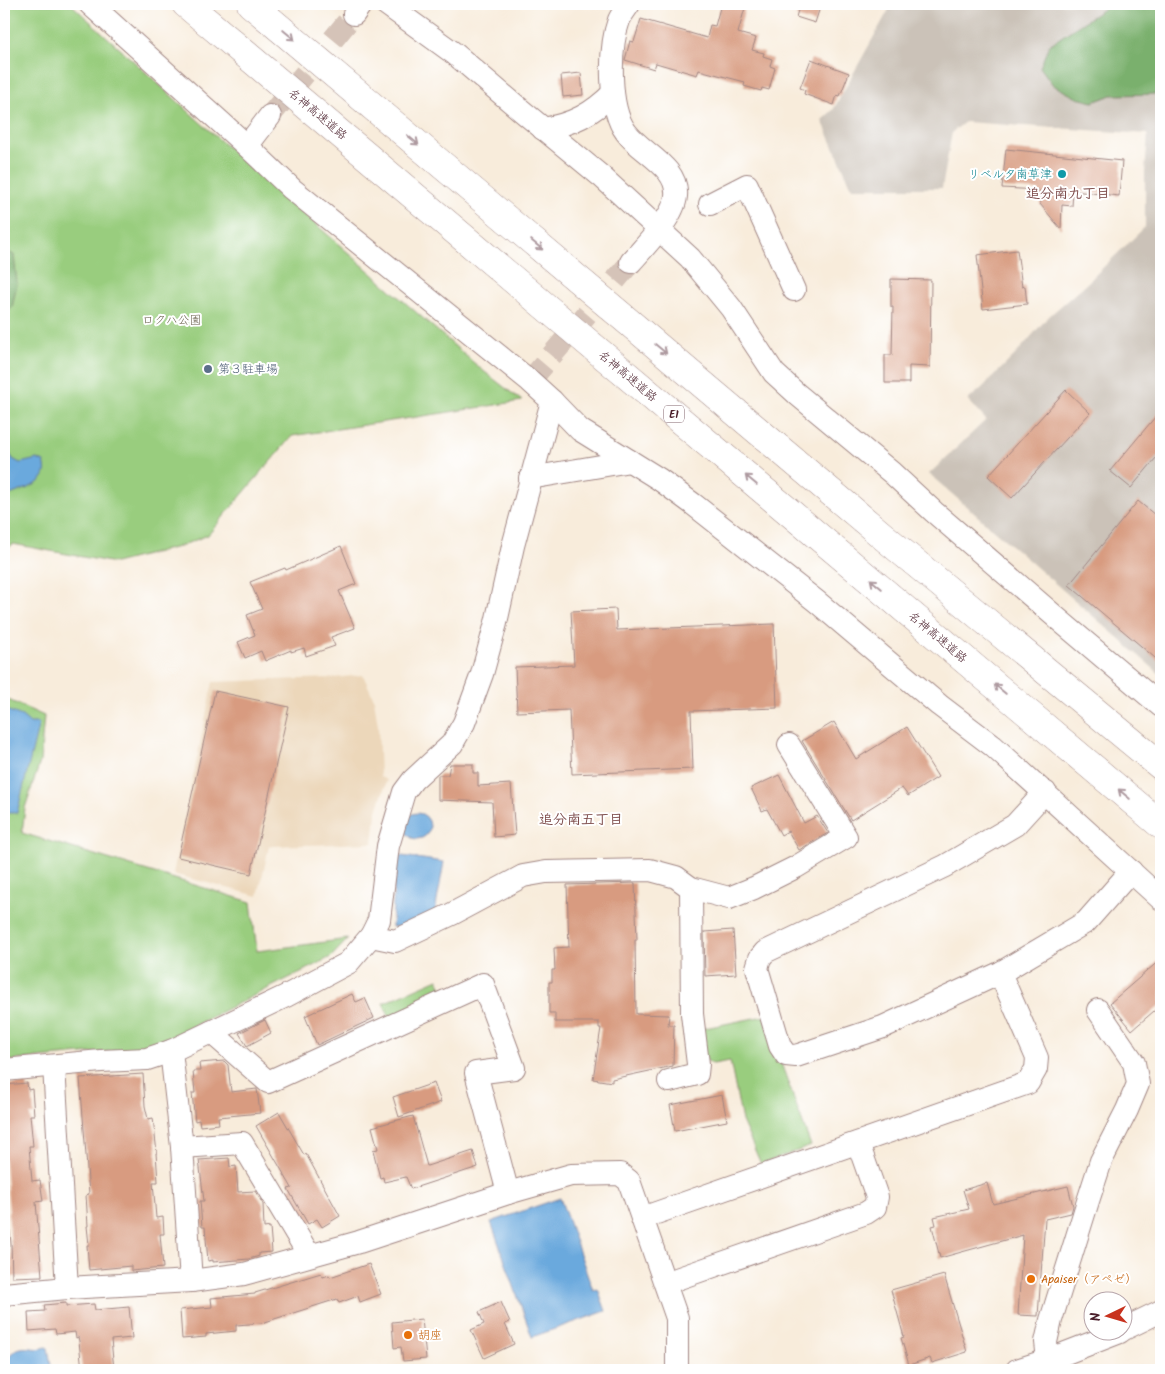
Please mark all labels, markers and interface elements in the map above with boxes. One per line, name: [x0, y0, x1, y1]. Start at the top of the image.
one-way arrow: [282, 30, 295, 41]
street label: 名神高速道路: [284, 84, 351, 145]
one-way arrow: [406, 134, 419, 146]
place label: リベルタ南草津: [968, 165, 1052, 184]
marker: リベルタ南草津: [1056, 168, 1068, 180]
district label: 追分南九丁目: [1026, 183, 1110, 205]
one-way arrow: [530, 239, 543, 250]
park label: ロクハ公園: [142, 311, 202, 330]
one-way arrow: [655, 344, 668, 355]
street label: 名神高速道路: [594, 346, 661, 407]
place label: 第３駐車場: [218, 360, 278, 379]
marker: 第３駐車場: [202, 363, 214, 375]
road number: E1: [664, 406, 684, 422]
one-way arrow: [745, 474, 758, 485]
one-way arrow: [869, 579, 882, 590]
street label: 名神高速道路: [904, 607, 971, 668]
one-way arrow: [993, 684, 1006, 695]
one-way arrow: [1118, 789, 1131, 800]
district label: 追分南五丁目: [539, 809, 623, 831]
place label: Apaiser（アペゼ）: [1041, 1270, 1137, 1289]
marker: Apaiser（アペゼ）: [1025, 1273, 1037, 1285]
north arrow: [1082, 1292, 1132, 1342]
text: N: [1085, 1312, 1107, 1322]
place label: 胡座: [418, 1326, 442, 1345]
marker: 胡座: [402, 1329, 414, 1341]

